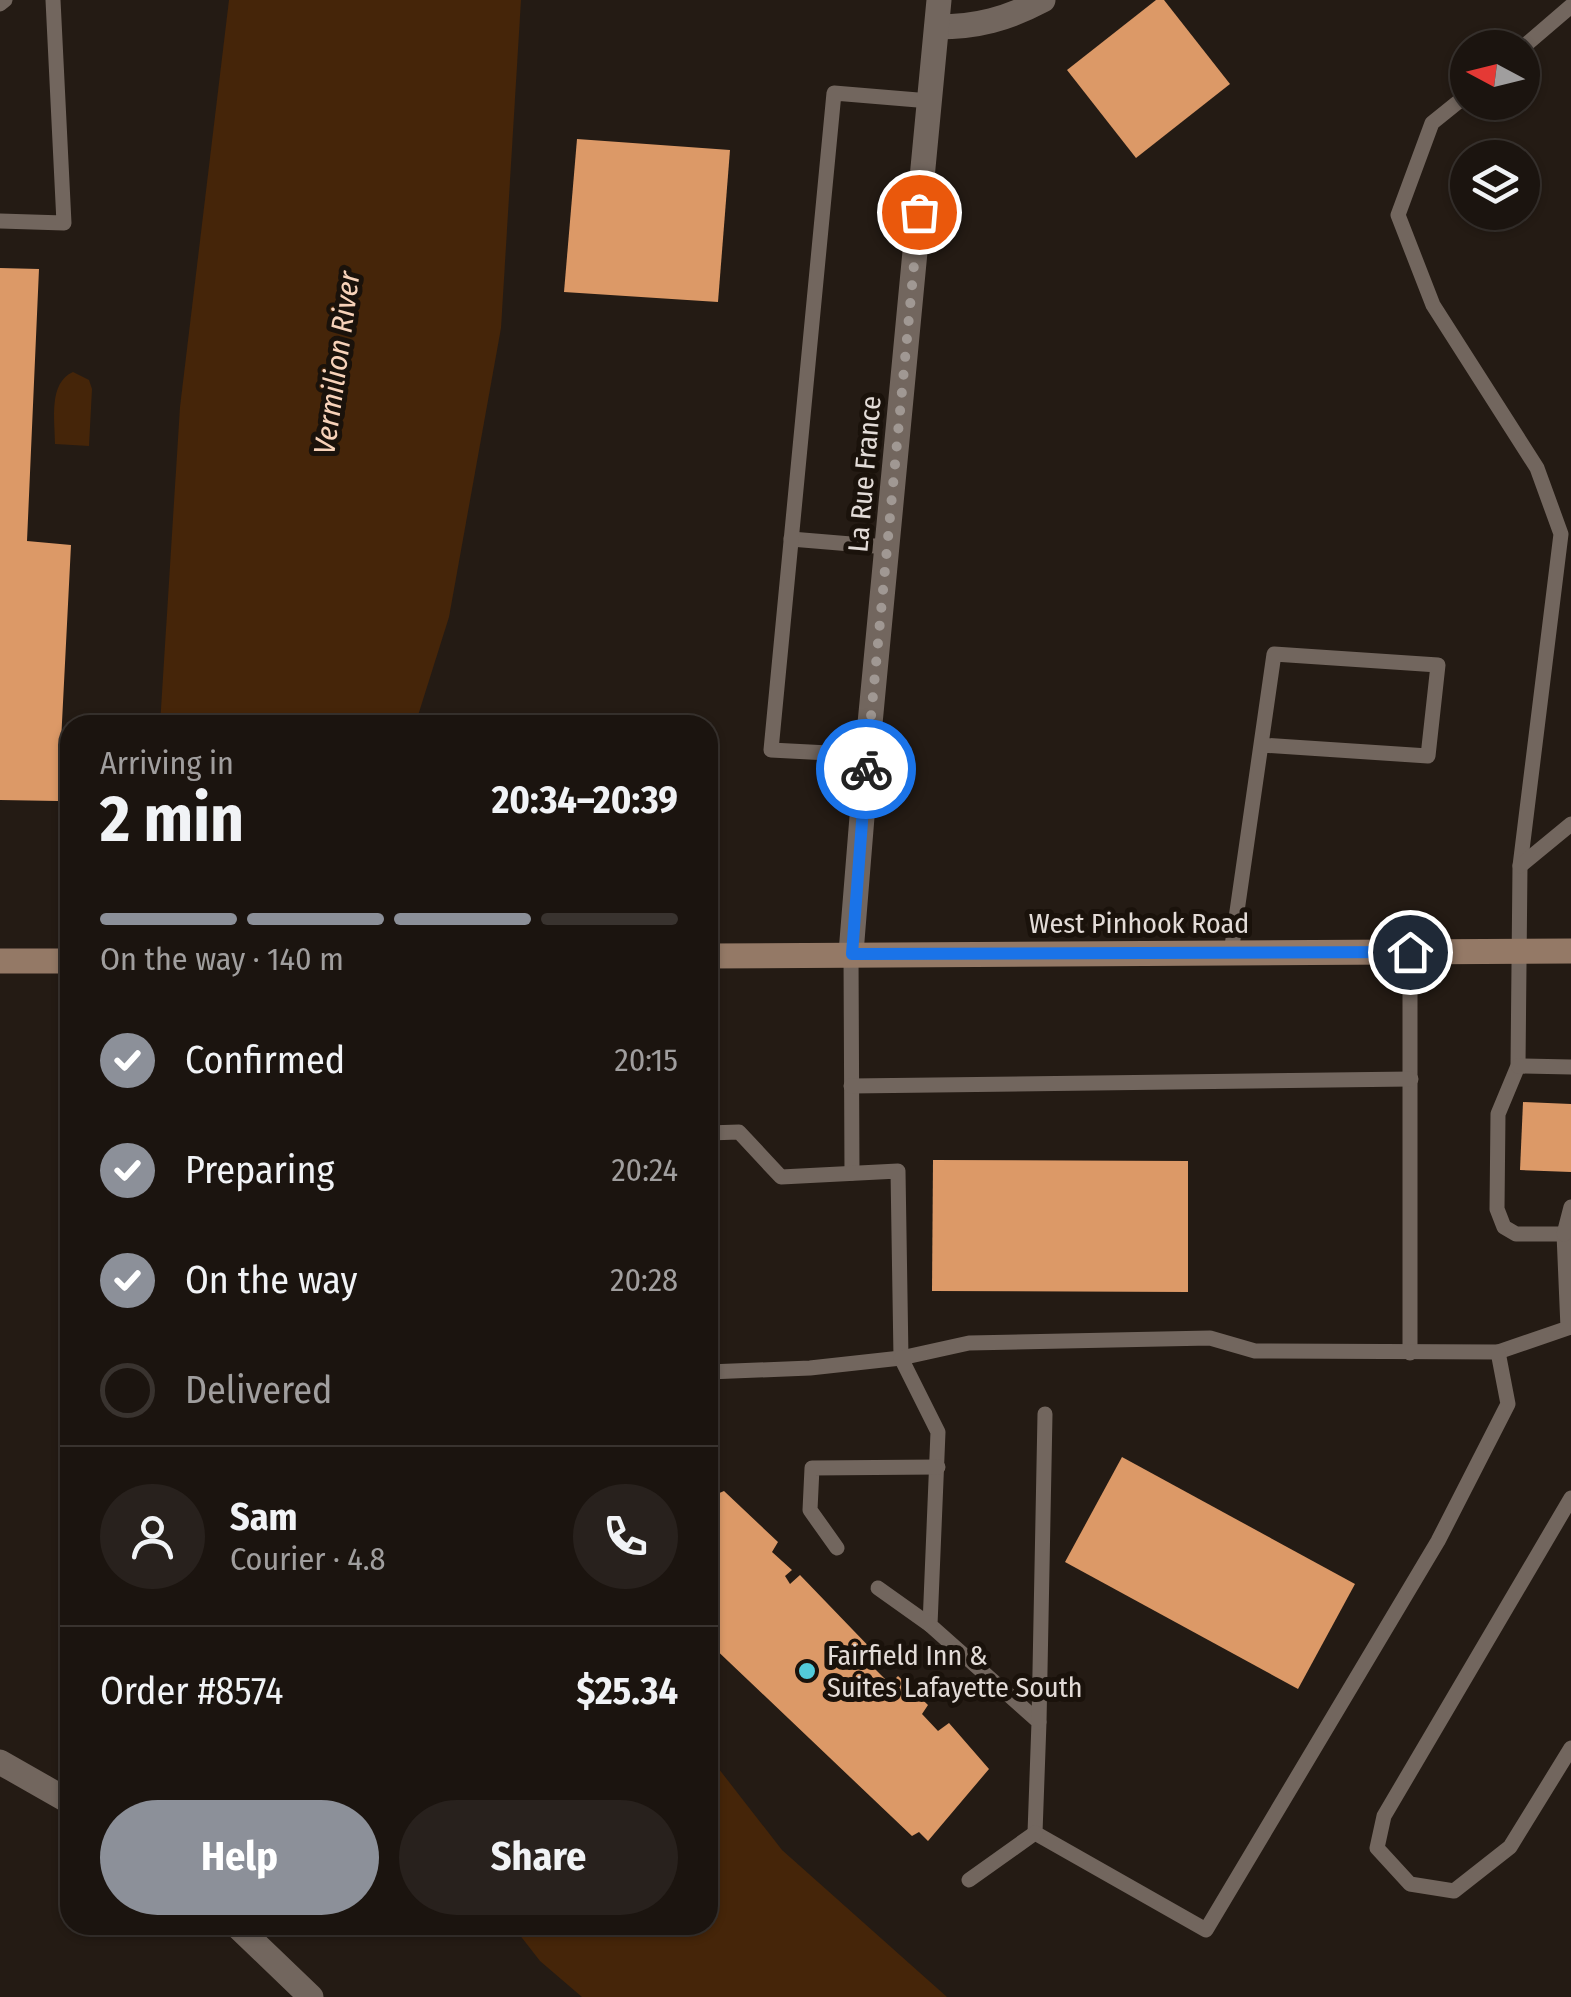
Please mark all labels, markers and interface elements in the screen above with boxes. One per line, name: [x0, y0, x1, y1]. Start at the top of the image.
north arrow: [1450, 30, 1540, 120]
map controls: [1450, 30, 1540, 230]
button: layers: [1450, 140, 1540, 230]
pin: [877, 170, 962, 255]
icon: bag: [892, 185, 947, 240]
water label: Vermilion River: [306, 267, 368, 457]
street label: La Rue France: [841, 395, 888, 554]
courier: [816, 719, 916, 819]
icon: bike: [839, 742, 894, 797]
text: Arriving in: [100, 744, 234, 782]
text: 20:34–20:39: [492, 777, 678, 823]
text: 2 min: [100, 780, 244, 858]
street label: West Pinhook Road: [1029, 907, 1249, 940]
pin: [1368, 910, 1453, 995]
icon: home: [1383, 925, 1438, 980]
text: On the way · 140 m: [100, 940, 344, 978]
icon: check: [100, 1033, 155, 1088]
text: Confirmed: [185, 1037, 345, 1083]
text: 20:15: [615, 1041, 678, 1079]
icon: check: [100, 1143, 155, 1198]
text: Preparing: [185, 1147, 334, 1193]
text: 20:24: [611, 1151, 678, 1189]
icon: check: [100, 1253, 155, 1308]
text: On the way: [185, 1257, 357, 1303]
text: 20:28: [610, 1261, 678, 1299]
text: Delivered: [185, 1367, 332, 1413]
button: person: [100, 1484, 205, 1589]
button: phone: [573, 1484, 678, 1589]
text: Sam: [230, 1494, 298, 1540]
text: Courier · 4.8: [230, 1540, 386, 1578]
place label: Fairfield Inn & Suites Lafayette South: [827, 1639, 1083, 1704]
marker: Fairfield Inn & Suites Lafayette South: [796, 1660, 818, 1682]
text: Order #8574: [100, 1668, 284, 1714]
text: $25.34: [576, 1668, 678, 1714]
button: Help: [100, 1800, 379, 1915]
button: Share: [399, 1800, 678, 1915]

